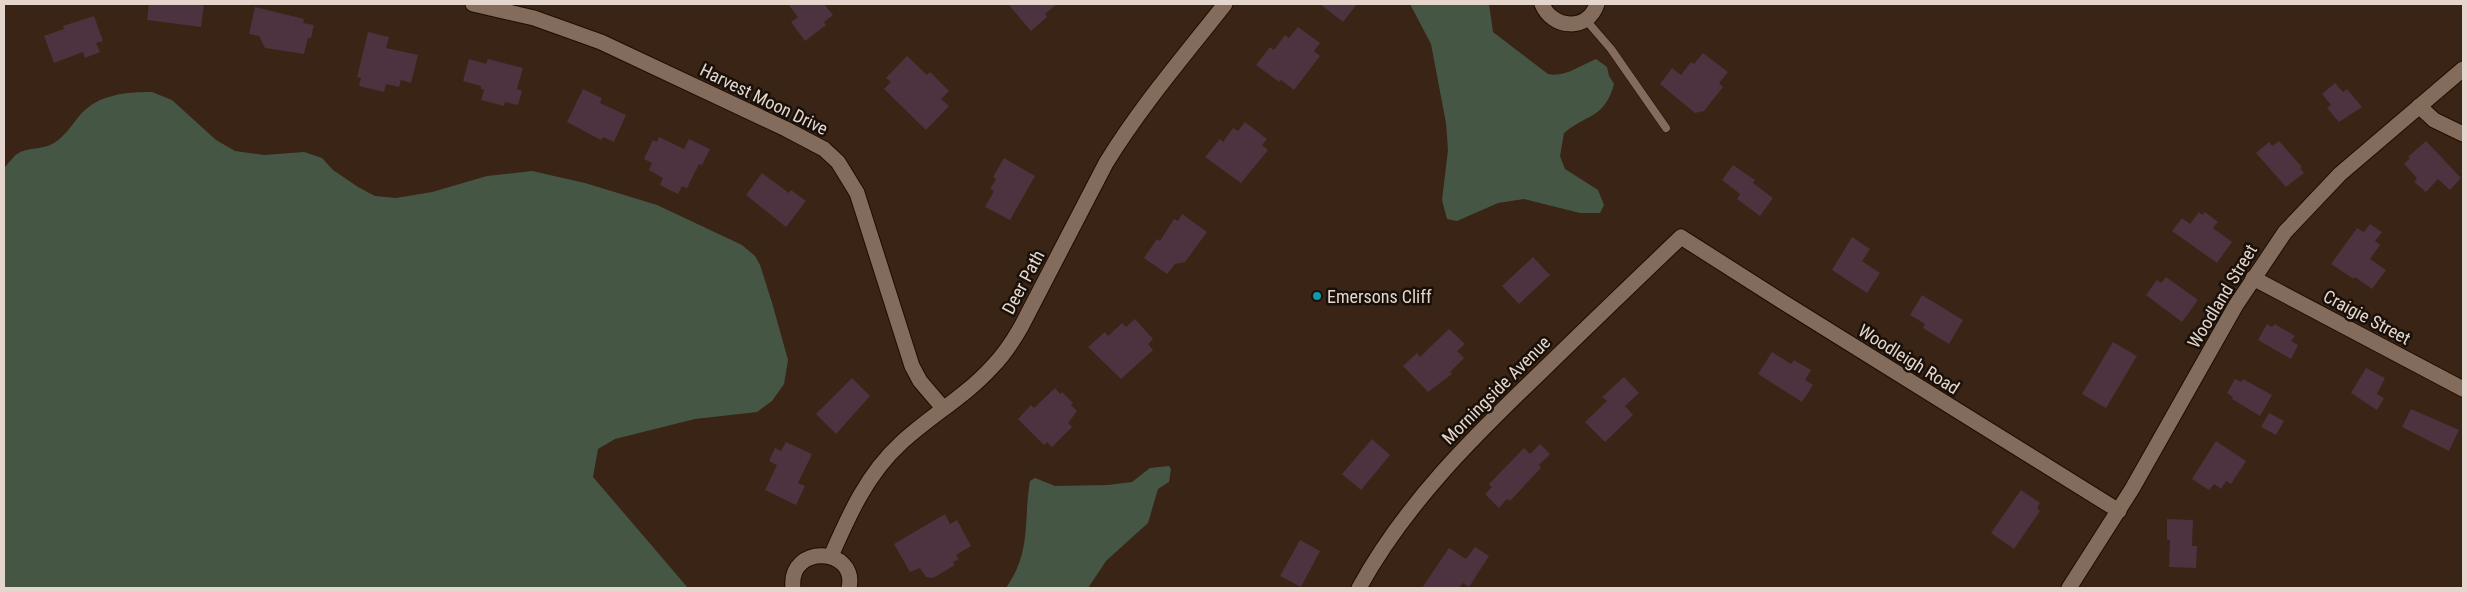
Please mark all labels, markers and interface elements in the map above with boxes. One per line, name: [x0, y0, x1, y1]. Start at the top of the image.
street label: Harvest Moon Drive: [697, 59, 831, 139]
street label: Woodland Street: [2183, 240, 2261, 352]
street label: Deer Path: [997, 246, 1049, 318]
street label: Craigie Street: [2320, 285, 2414, 349]
place label: Emersons Cliff: [1327, 286, 1432, 307]
marker: Emersons Cliff: [1311, 290, 1323, 302]
street label: Woodleigh Road: [1855, 320, 1963, 398]
street label: Morningside Avenue: [1438, 332, 1554, 448]

